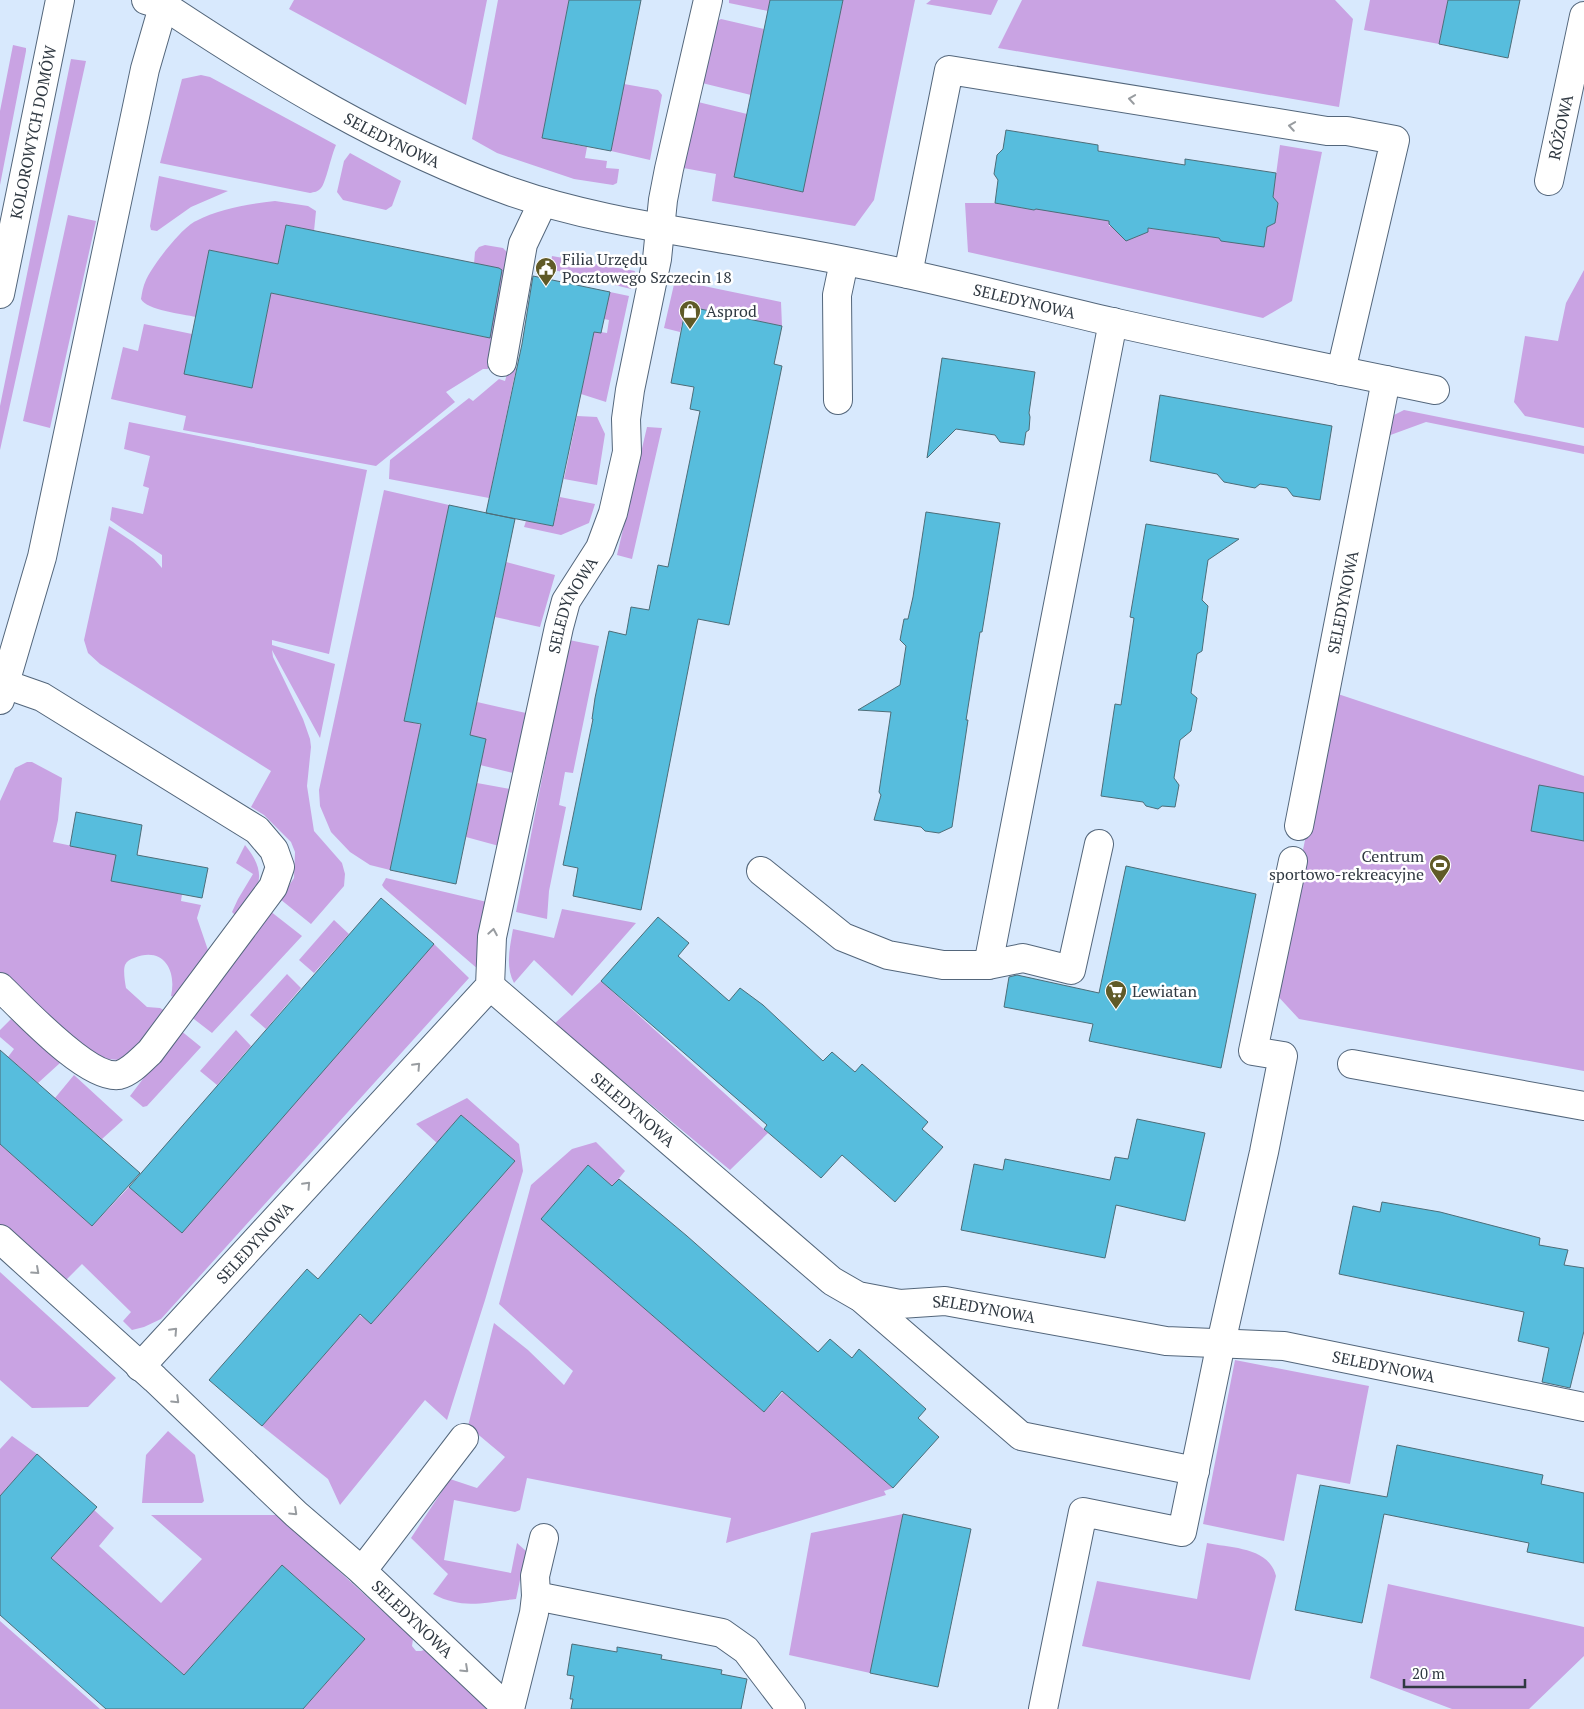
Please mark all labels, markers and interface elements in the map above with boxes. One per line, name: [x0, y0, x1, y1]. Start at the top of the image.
street label: KOLOROWYCH DOMÓW: [5, 44, 61, 221]
street label: RÓŻOWA: [1543, 92, 1578, 162]
one-way arrow: [1127, 95, 1136, 105]
street label: SELEDYNOWA: [340, 107, 444, 173]
one-way arrow: [1288, 121, 1297, 131]
place label: Filia Urzędu Pocztowego Szczecin 18: [562, 248, 732, 288]
public building icon: Filia Urzędu Pocztowego Szczecin 18: [534, 256, 558, 287]
street label: SELEDYNOWA: [971, 278, 1078, 324]
shop icon: Asprod: [678, 299, 702, 330]
place label: Asprod: [706, 300, 757, 322]
street label: SELEDYNOWA: [1322, 549, 1363, 656]
street label: SELEDYNOWA: [543, 552, 603, 656]
place label: Centrum sportowo-rekreacyjne: [1269, 845, 1424, 885]
sports icon: Centrum sportowo-rekreacyjne: [1428, 853, 1452, 884]
one-way arrow: [488, 927, 498, 936]
supermarket icon: Lewiatan: [1104, 979, 1128, 1010]
place label: Lewiatan: [1132, 980, 1197, 1002]
one-way arrow: [411, 1062, 420, 1071]
street label: SELEDYNOWA: [586, 1067, 680, 1152]
one-way arrow: [301, 1182, 310, 1191]
street label: SELEDYNOWA: [211, 1197, 298, 1288]
one-way arrow: [30, 1266, 39, 1275]
street label: SELEDYNOWA: [932, 1289, 1037, 1328]
one-way arrow: [168, 1328, 177, 1337]
street label: SELEDYNOWA: [1330, 1345, 1437, 1387]
one-way arrow: [170, 1394, 179, 1403]
one-way arrow: [288, 1506, 297, 1515]
street label: SELEDYNOWA: [367, 1575, 458, 1663]
scale bar: [1404, 1656, 1525, 1688]
one-way arrow: [459, 1663, 468, 1672]
text: 20 m: [1412, 1663, 1445, 1683]

